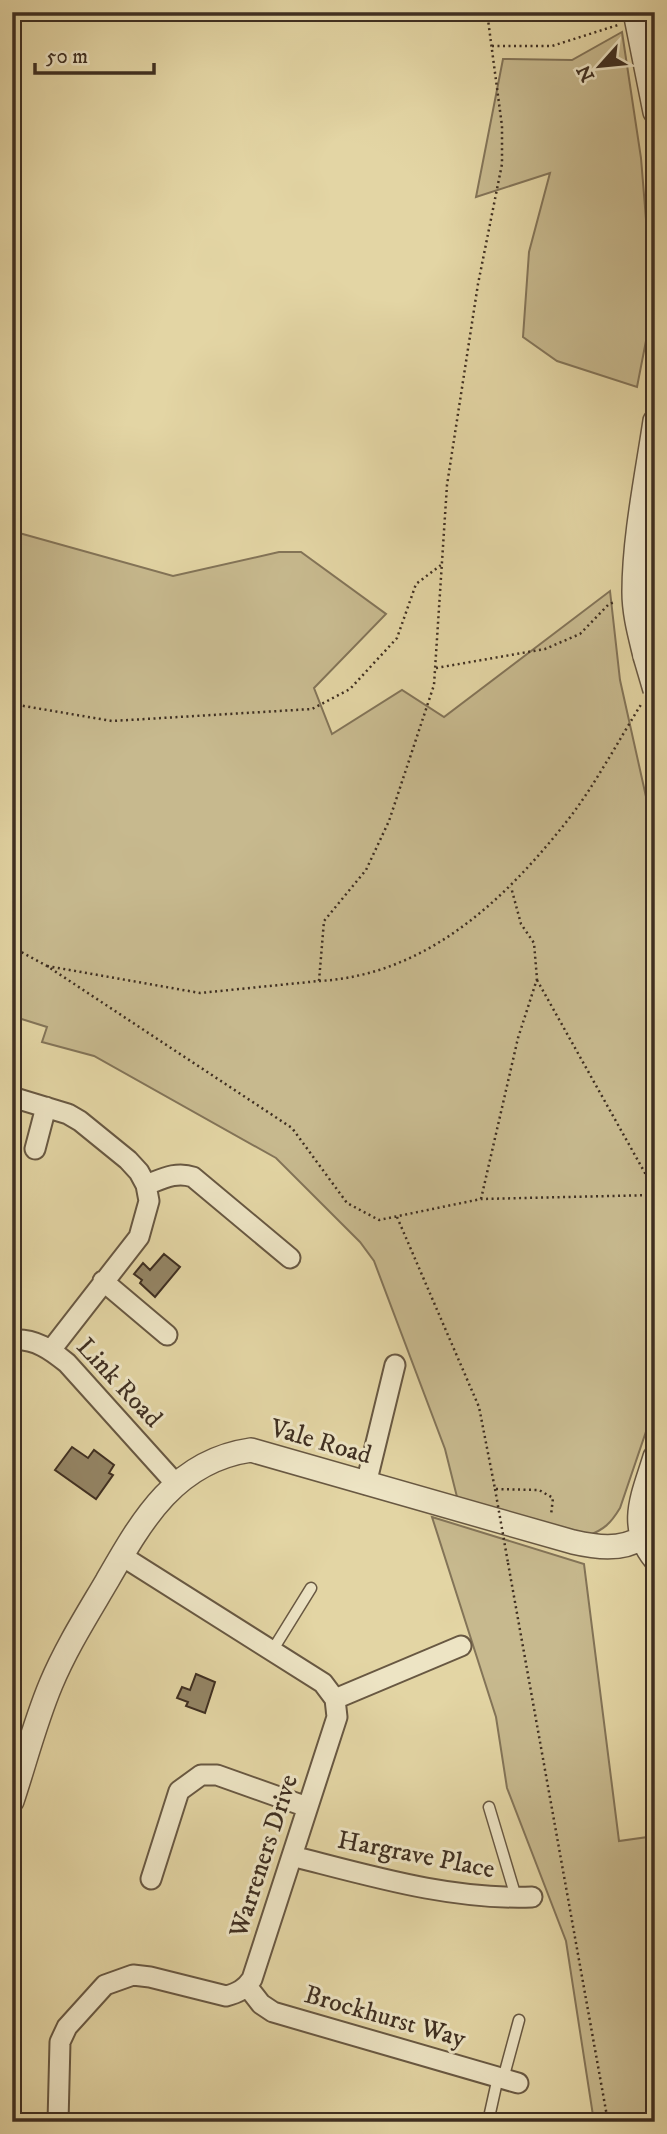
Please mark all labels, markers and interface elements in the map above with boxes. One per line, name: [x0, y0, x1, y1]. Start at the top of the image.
scale bar: [35, 32, 154, 76]
north arrow: [566, 32, 636, 102]
text: 50 m: [46, 44, 88, 70]
text: N: [572, 61, 600, 85]
street label: Link Road: [69, 1331, 169, 1435]
street label: Vale Road: [266, 1412, 375, 1472]
street label: Warreners Drive: [222, 1770, 306, 1943]
street label: Hargrave Place: [335, 1824, 497, 1886]
street label: Brockhurst Way: [300, 1978, 470, 2056]

